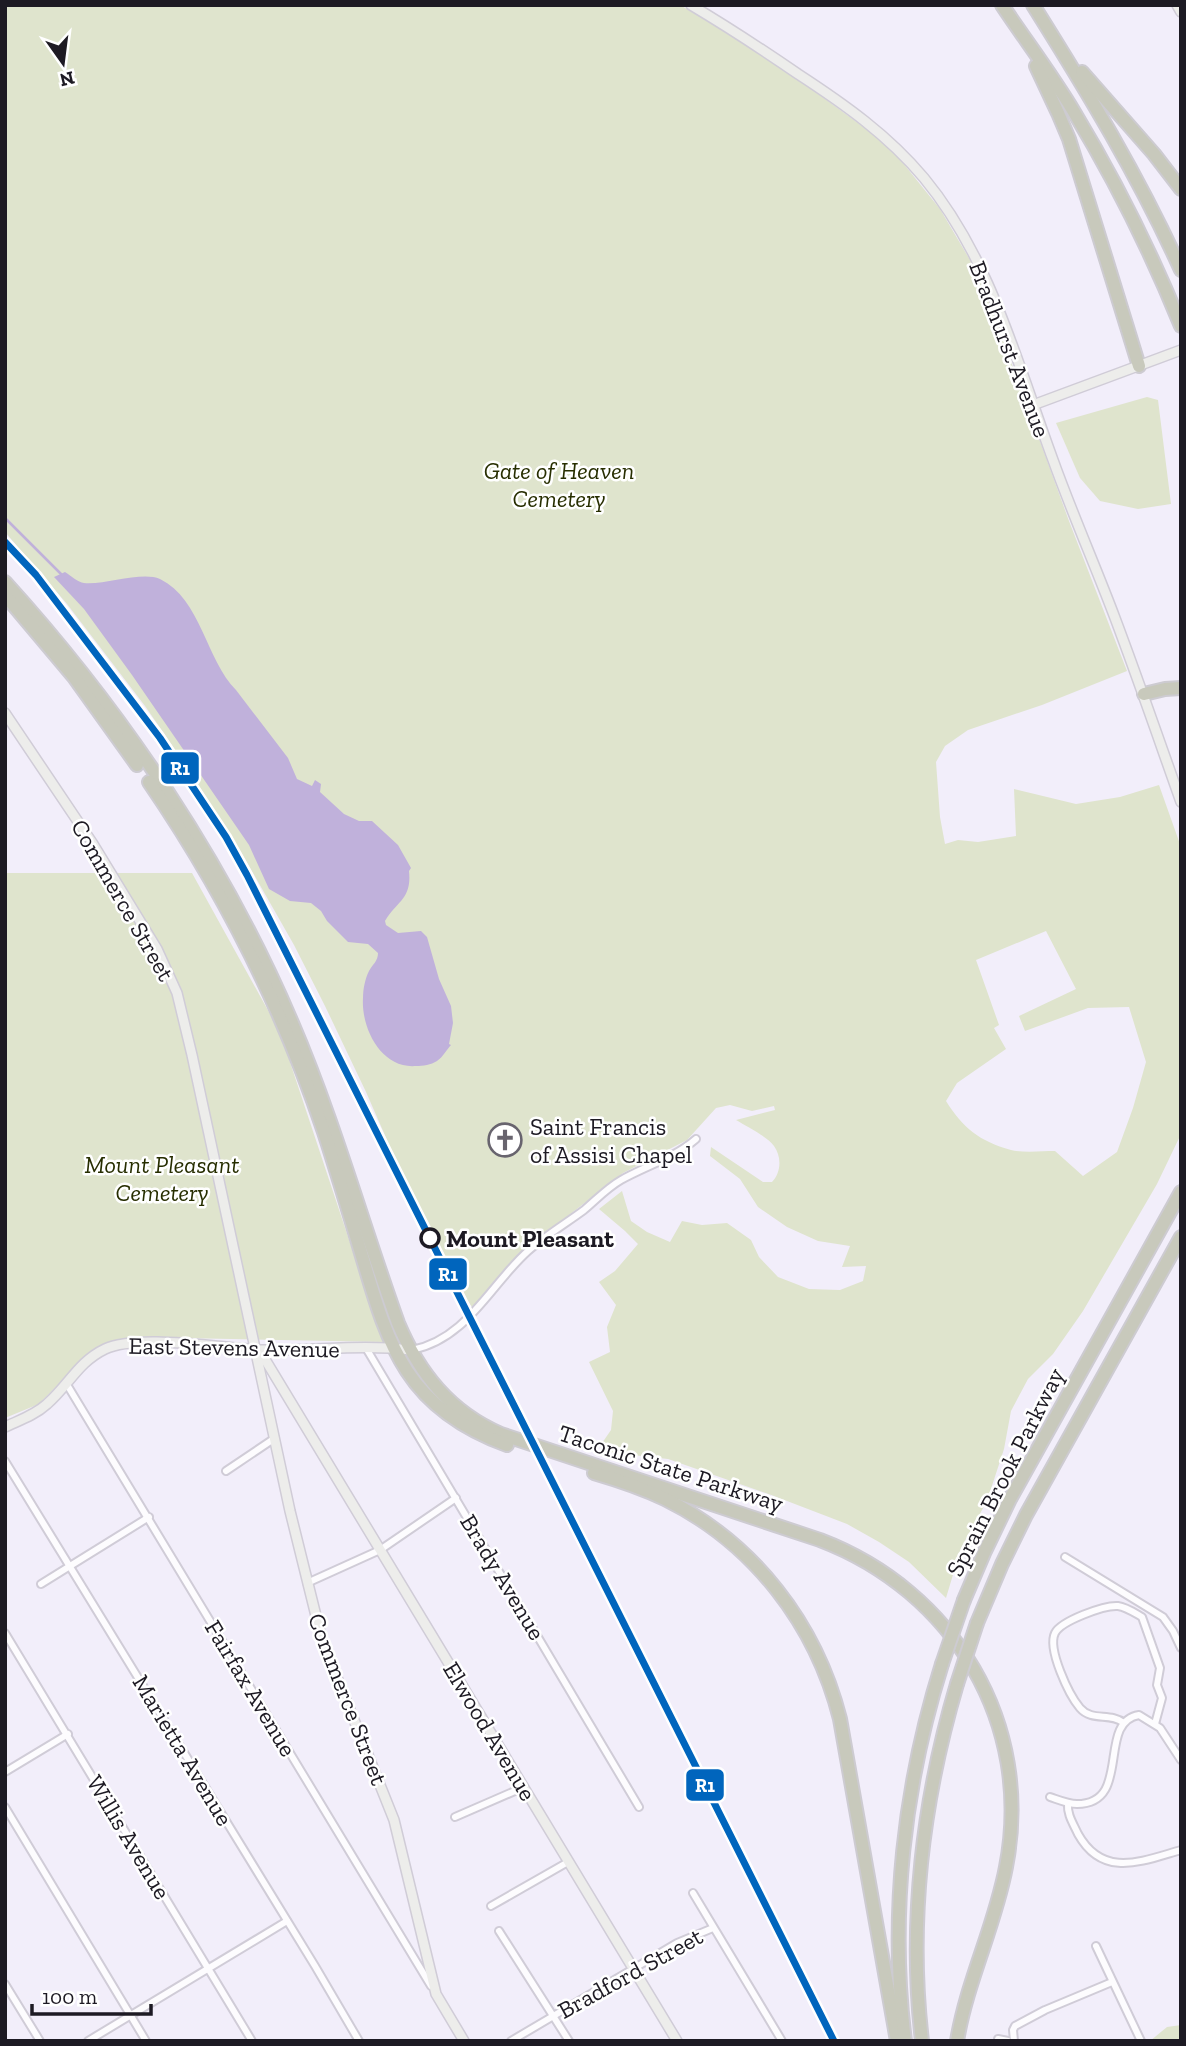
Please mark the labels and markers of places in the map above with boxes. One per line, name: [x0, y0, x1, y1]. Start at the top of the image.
place label: Saint Francis of Assisi Chapel: [530, 1112, 692, 1169]
church icon: Saint Francis of Assisi Chapel: [486, 1121, 524, 1159]
place label: Mount Pleasant: [446, 1224, 614, 1253]
marker: Mount Pleasant: [420, 1228, 440, 1248]

